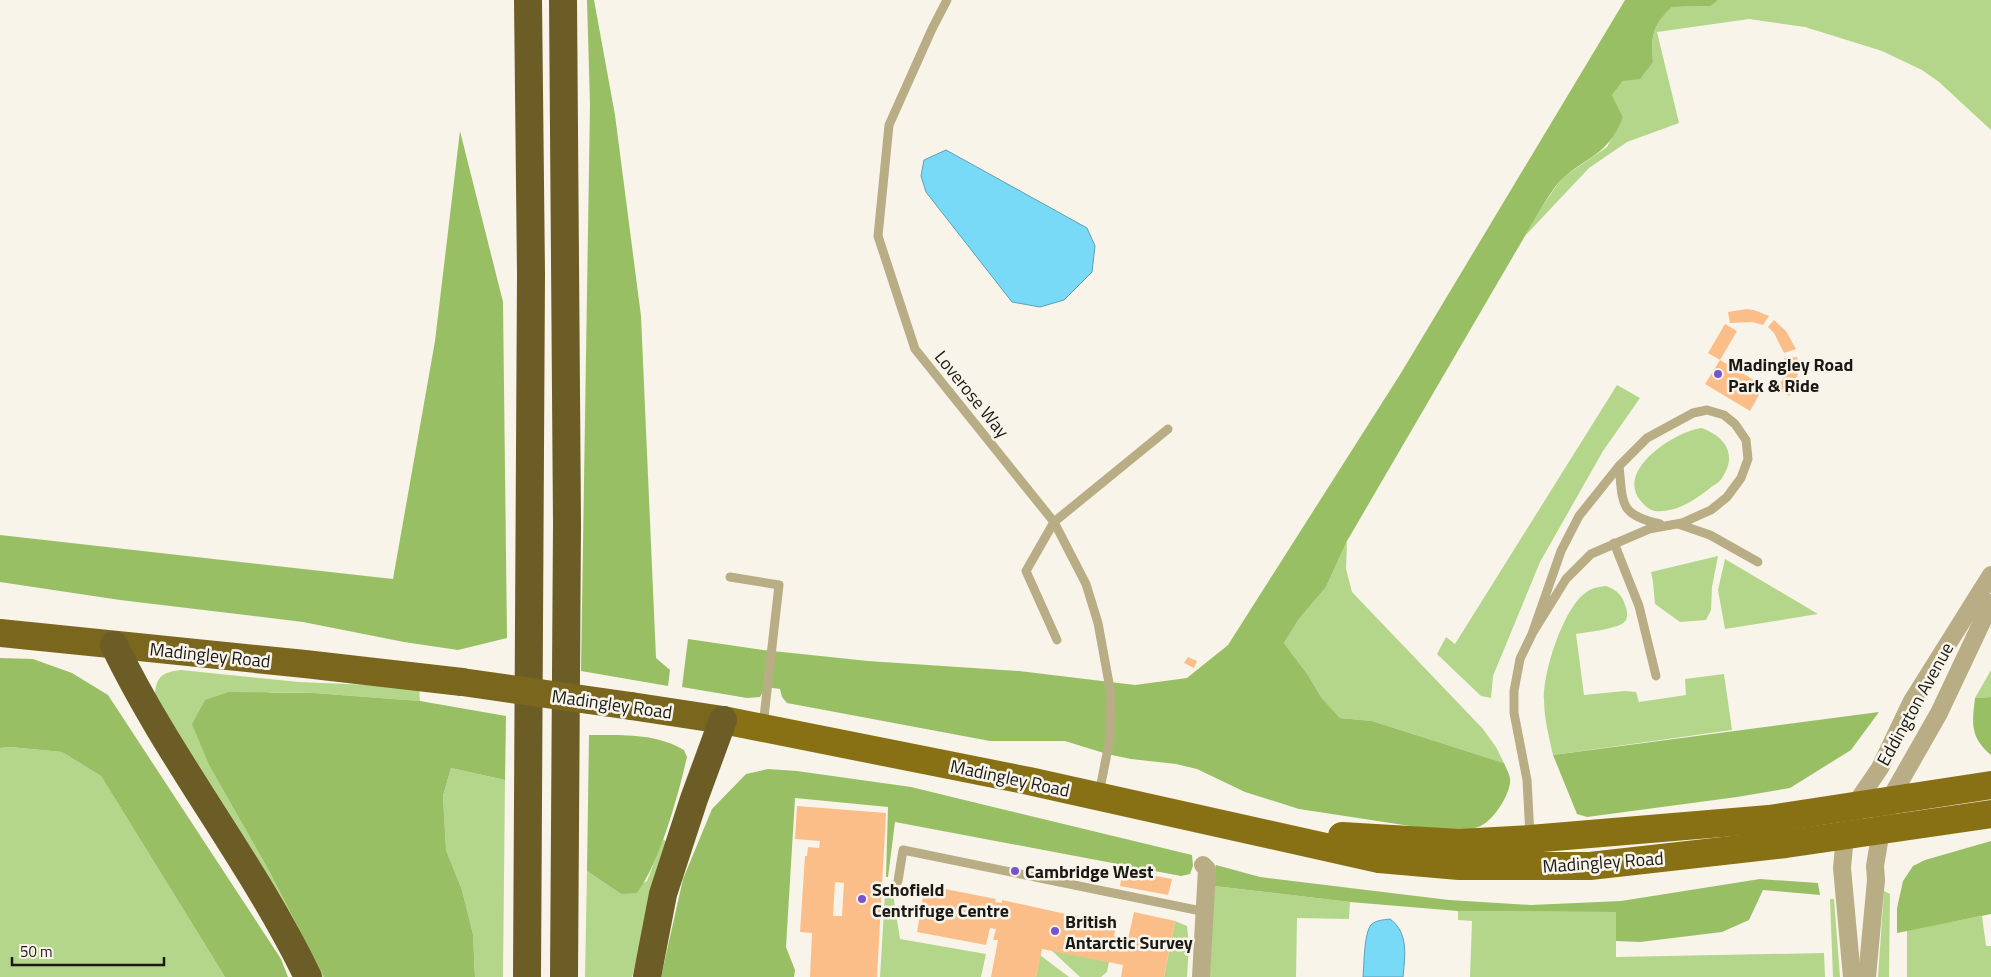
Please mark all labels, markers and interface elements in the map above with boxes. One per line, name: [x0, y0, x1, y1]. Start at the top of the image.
street label: Loverose Way: [928, 344, 1016, 444]
place label: Madingley Road Park & Ride: [1728, 351, 1853, 399]
marker: Madingley Road Park & Ride: [1712, 368, 1724, 380]
street label: Madingley Road: [148, 635, 272, 675]
street label: Eddington Avenue: [1870, 637, 1960, 771]
street label: Madingley Road: [550, 682, 674, 726]
street label: Madingley Road: [948, 752, 1072, 804]
street label: Madingley Road: [1542, 844, 1664, 880]
place label: Cambridge West: [1025, 858, 1154, 885]
marker: Cambridge West: [1009, 865, 1021, 877]
place label: Schofield Centrifuge Centre: [872, 876, 1009, 924]
marker: Schofield Centrifuge Centre: [856, 893, 868, 905]
place label: British Antarctic Survey: [1065, 908, 1193, 956]
marker: British Antarctic Survey: [1049, 925, 1061, 937]
scale bar: [12, 934, 165, 966]
text: 50 m: [20, 940, 53, 963]

